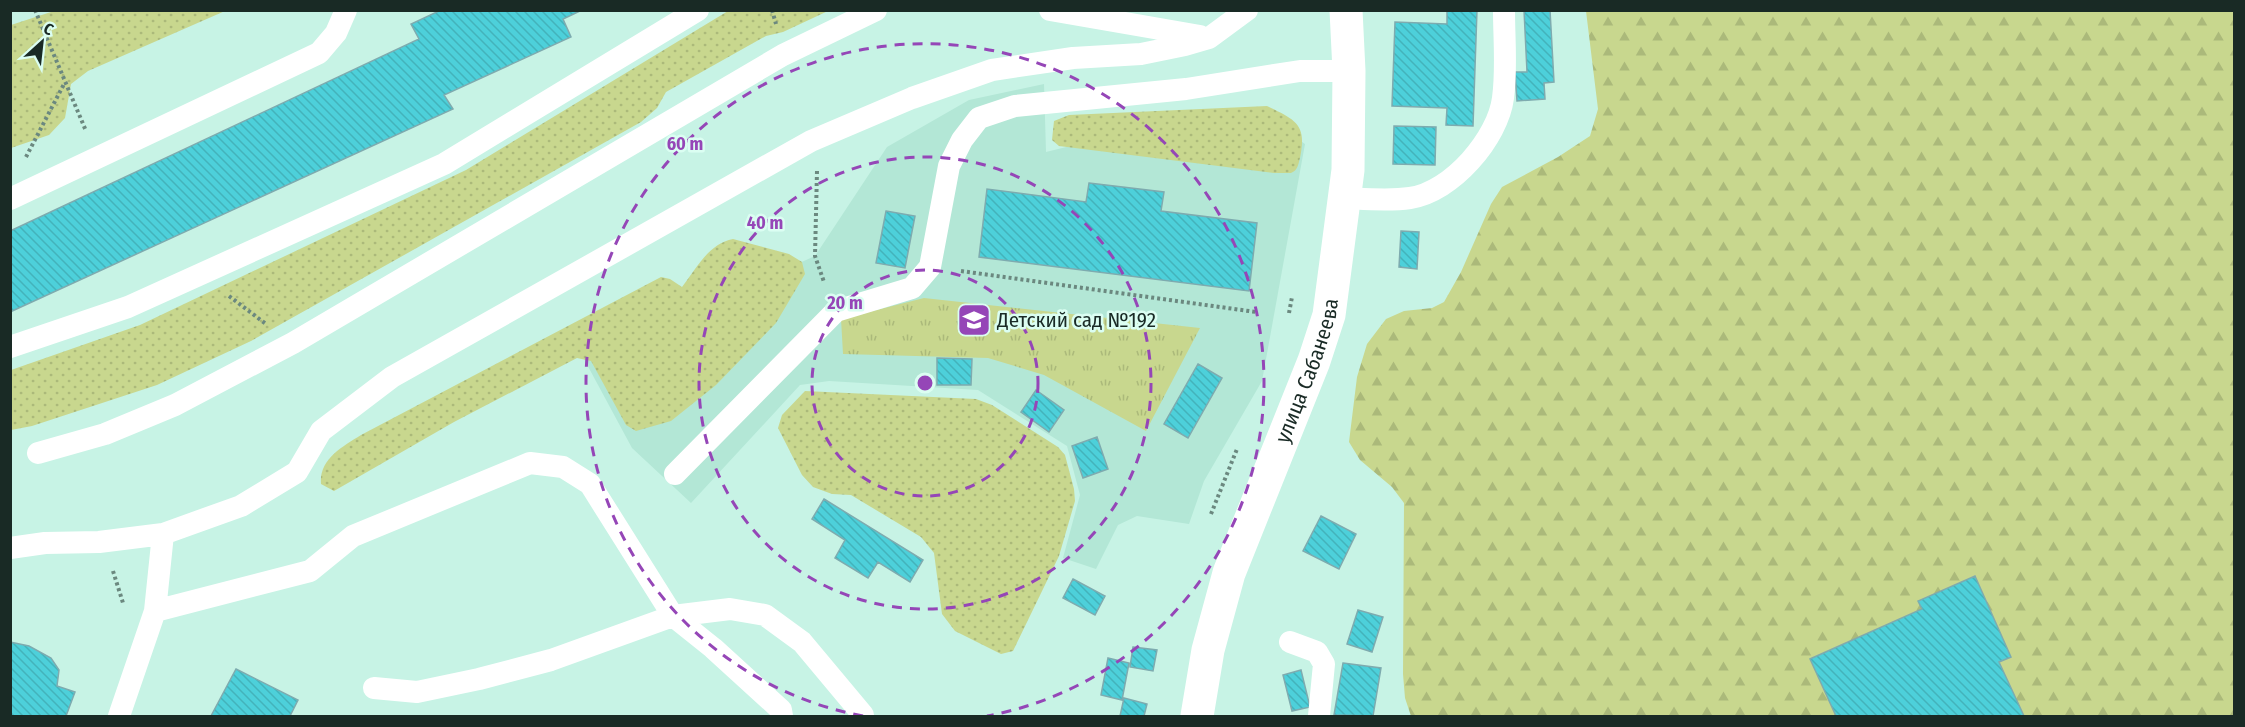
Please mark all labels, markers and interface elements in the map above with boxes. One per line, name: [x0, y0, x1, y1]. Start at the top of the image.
north arrow: [12, 12, 72, 72]
text: С: [41, 19, 57, 40]
text: 60 m: [667, 133, 703, 155]
text: 40 m: [747, 212, 783, 234]
text: 20 m: [826, 292, 863, 314]
street label: улица Сабанеева: [1270, 297, 1344, 447]
school or university icon: Детский сад №192: [956, 302, 992, 338]
place label: Детский сад №192: [996, 307, 1156, 333]
centre of rings: [915, 373, 935, 393]

